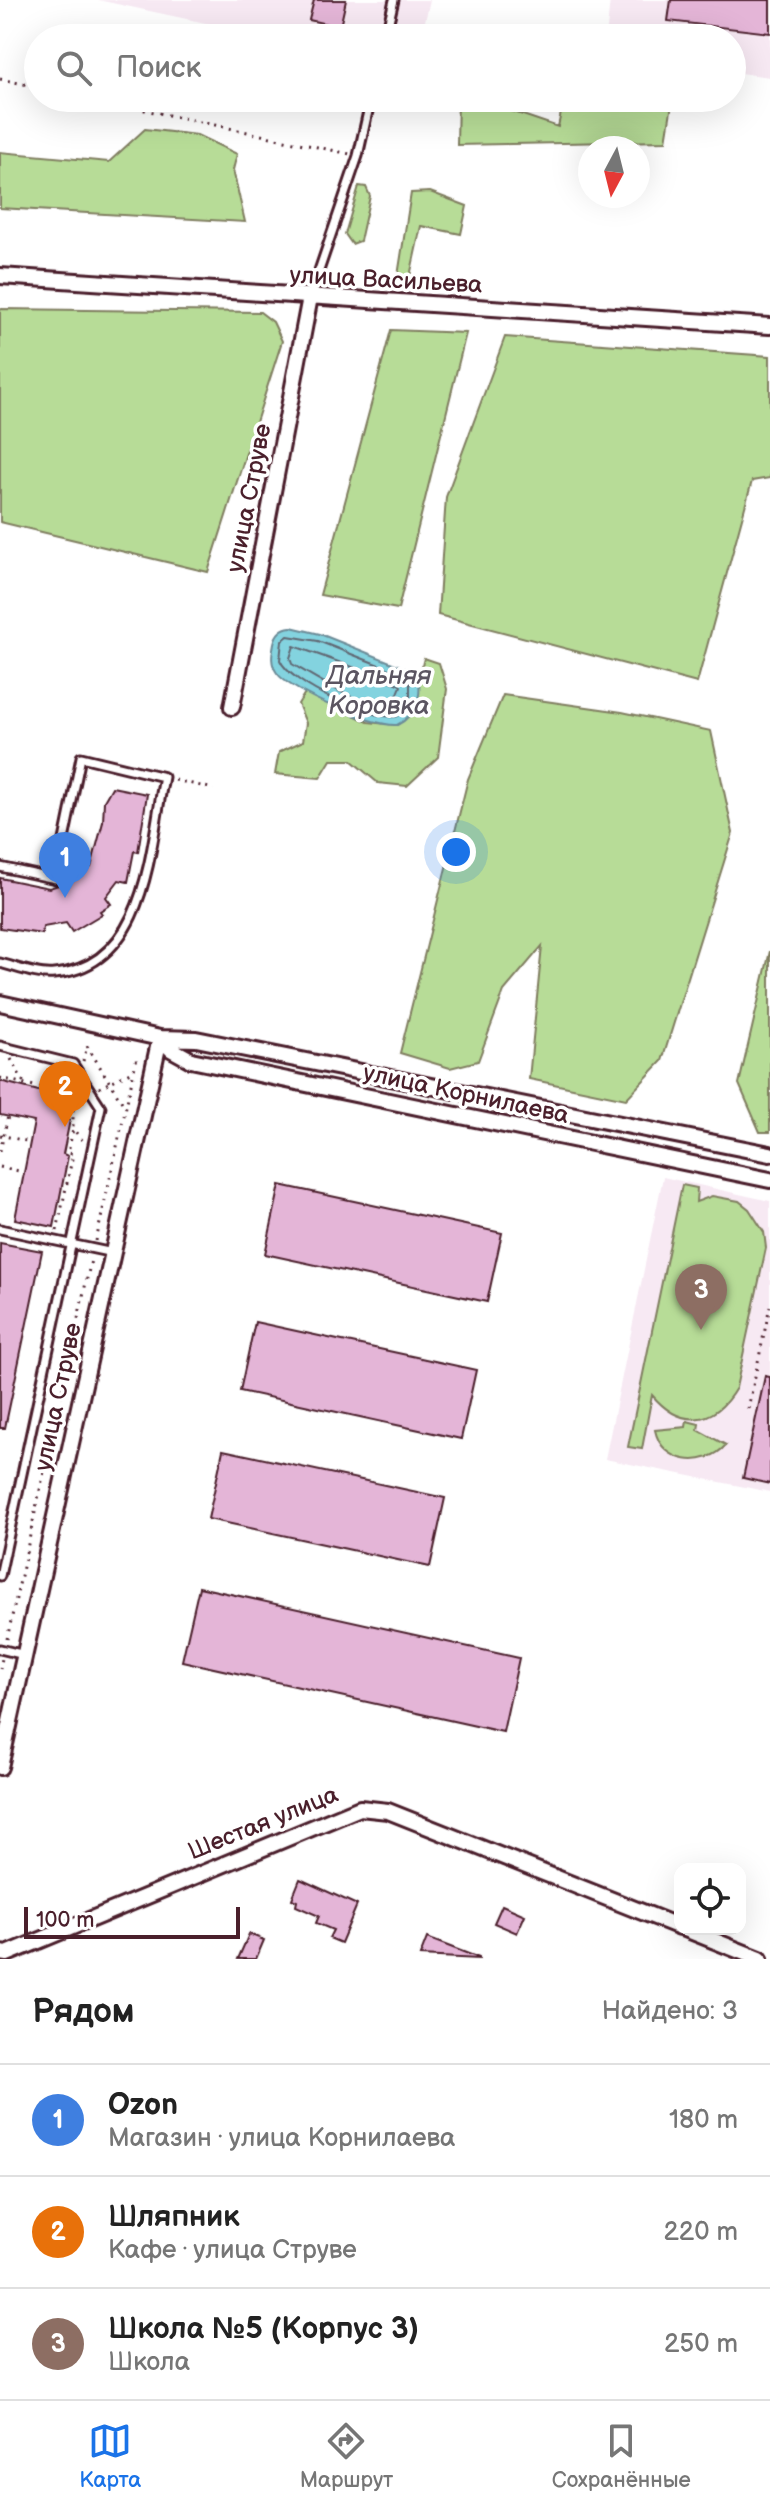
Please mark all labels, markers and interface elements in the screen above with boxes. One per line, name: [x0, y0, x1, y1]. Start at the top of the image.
search box: [24, 24, 746, 112]
icon: search: [52, 46, 96, 90]
text: Поиск: [116, 50, 202, 86]
north arrow: [578, 136, 650, 208]
street label: улица Васильева: [289, 260, 483, 300]
street label: улица Струве: [220, 421, 278, 575]
water label: Дальняя Коровка: [325, 661, 432, 722]
pin: 1: [39, 832, 91, 898]
your location: [436, 832, 476, 872]
street label: улица Корнилаева: [361, 1058, 571, 1130]
pin: 2: [39, 1061, 91, 1127]
pin: 3: [675, 1264, 727, 1330]
street label: улица Струве: [28, 1320, 88, 1474]
street label: Шестая улица: [184, 1780, 342, 1866]
map controls: [674, 1863, 746, 1935]
button: locate: [674, 1863, 746, 1935]
scale bar: [24, 1903, 240, 1939]
text: 100 m: [36, 1907, 95, 1934]
text: Рядом: [32, 1991, 134, 2032]
text: Найдено: 3: [602, 1996, 738, 2027]
text: Ozon: [108, 2087, 178, 2123]
text: 1: [53, 2105, 63, 2136]
text: 180 m: [669, 2105, 738, 2136]
text: Магазин · улица Корнилаева: [108, 2123, 455, 2154]
text: Шляпник: [108, 2199, 240, 2235]
text: 2: [50, 2217, 66, 2248]
text: 220 m: [664, 2217, 738, 2248]
text: Кафе · улица Струве: [108, 2235, 357, 2266]
text: Школа №5 (Корпус 3): [108, 2311, 419, 2347]
text: 3: [50, 2329, 66, 2360]
text: 250 m: [664, 2329, 738, 2360]
text: Школа: [108, 2347, 190, 2378]
tab: Карта: [79, 2419, 141, 2494]
tab: Маршрут: [300, 2419, 393, 2494]
tab: Сохранённые: [552, 2419, 691, 2494]

